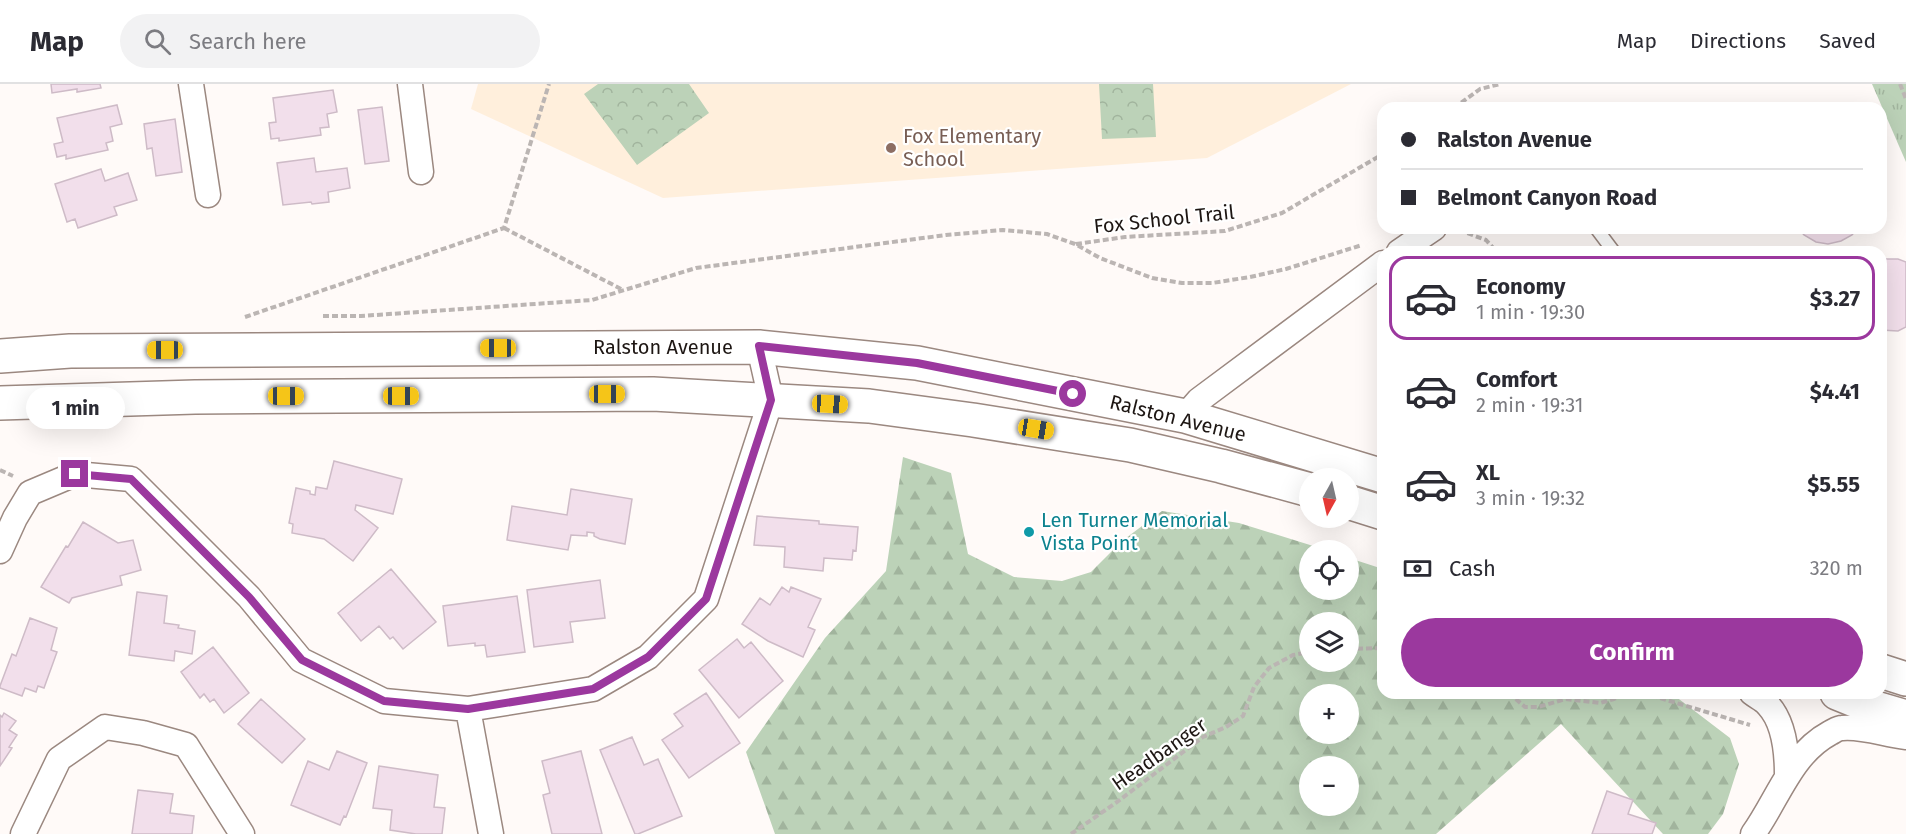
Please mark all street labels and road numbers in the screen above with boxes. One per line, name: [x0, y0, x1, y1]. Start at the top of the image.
street label: Fox School Trail: [1092, 200, 1236, 238]
street label: Ralston Avenue: [593, 335, 733, 359]
street label: Ralston Avenue: [1107, 389, 1249, 447]
street label: Headbanger: [1107, 712, 1211, 795]

